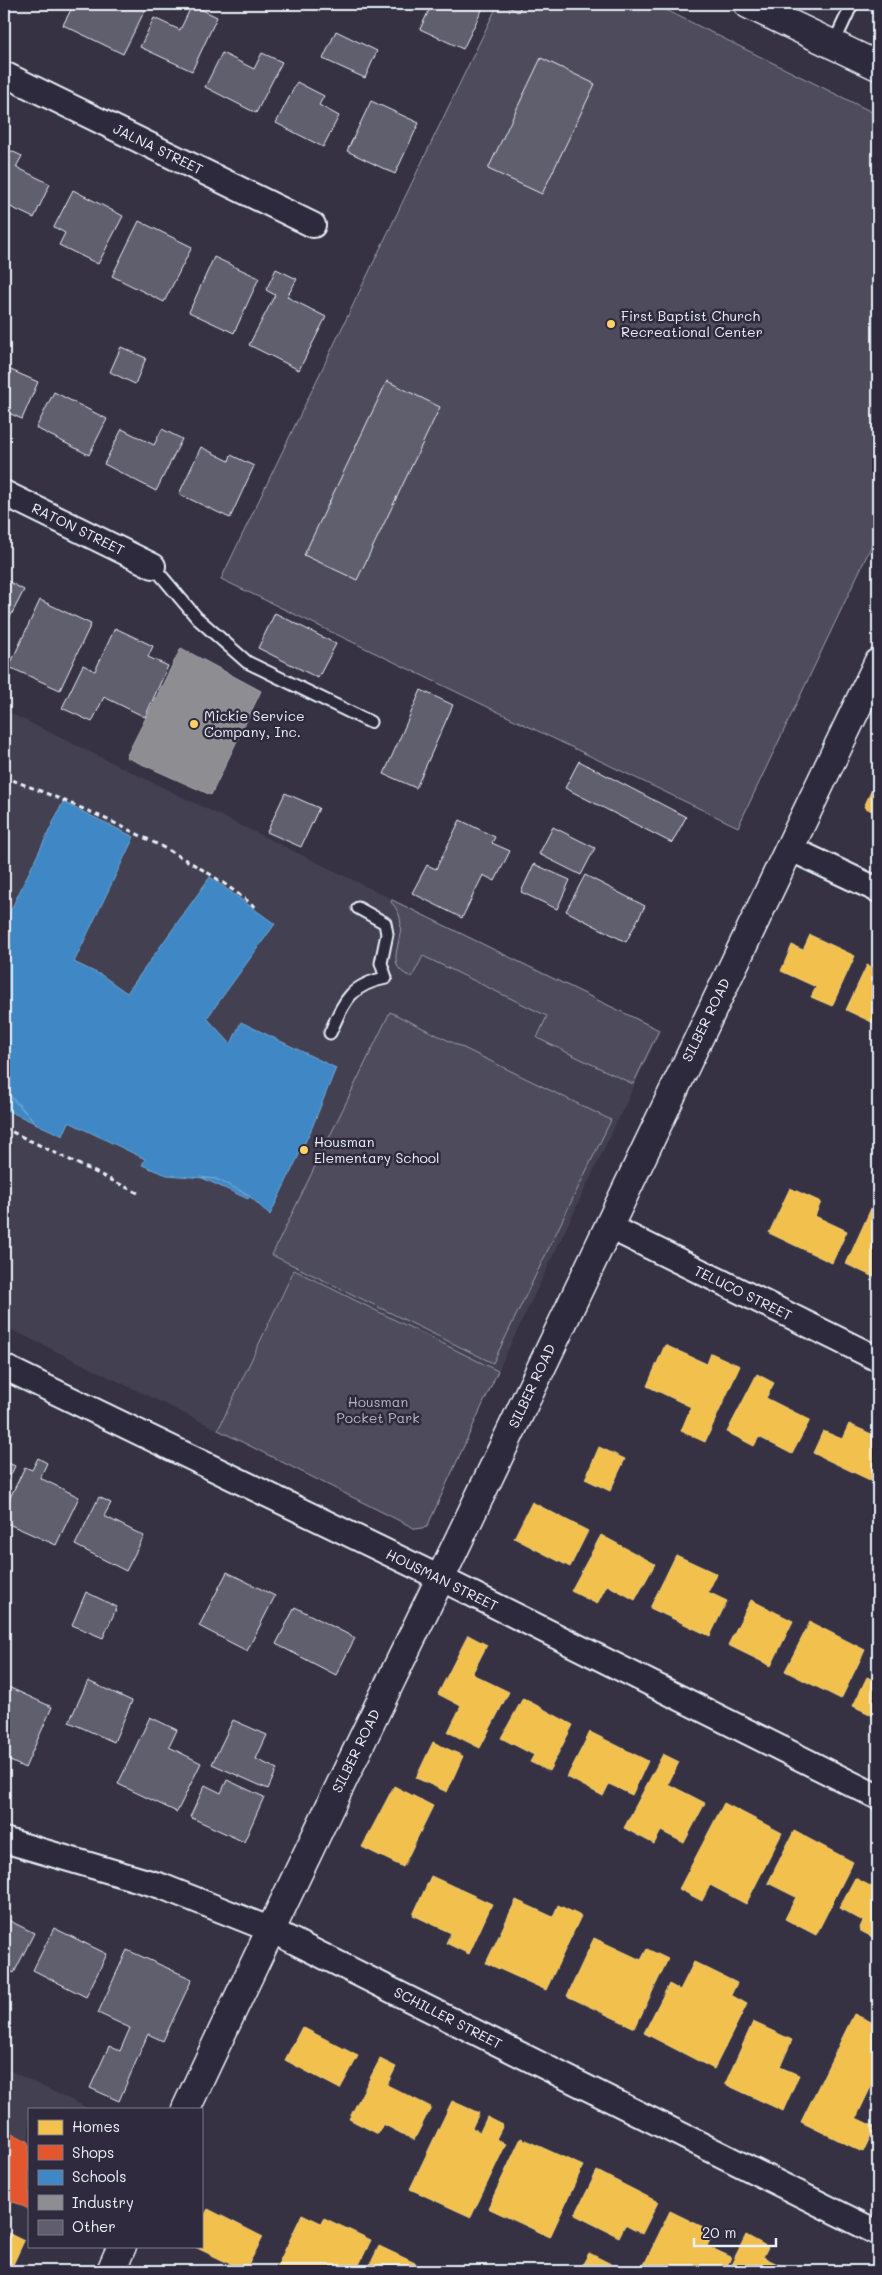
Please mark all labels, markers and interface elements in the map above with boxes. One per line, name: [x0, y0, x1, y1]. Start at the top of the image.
street label: JALNA STREET: [110, 119, 206, 179]
place label: First Baptist Church Recreational Center: [621, 306, 763, 341]
marker: First Baptist Church Recreational Center: [605, 318, 617, 330]
street label: RATON STREET: [29, 498, 128, 559]
place label: Mickie Service Company, Inc.: [204, 706, 305, 741]
marker: Mickie Service Company, Inc.: [188, 718, 200, 730]
street label: SILBER ROAD: [677, 975, 734, 1065]
place label: Housman Elementary School: [314, 1132, 440, 1167]
marker: Housman Elementary School: [298, 1144, 310, 1156]
street label: TELUCO STREET: [691, 1261, 795, 1325]
street label: SILBER ROAD: [504, 1341, 559, 1431]
park label: Housman Pocket Park: [336, 1392, 420, 1427]
street label: HOUSMAN STREET: [383, 1544, 502, 1615]
street label: SILBER ROAD: [327, 1706, 384, 1796]
street label: SCHILLER STREET: [391, 1982, 506, 2053]
legend: [28, 2108, 202, 2248]
text: Homes: [72, 2116, 120, 2136]
text: Shops: [72, 2142, 114, 2162]
text: Schools: [72, 2166, 127, 2186]
text: Industry: [72, 2192, 134, 2212]
scale bar: [694, 2215, 777, 2247]
text: Other: [72, 2216, 116, 2236]
text: 20 m: [702, 2222, 736, 2242]

